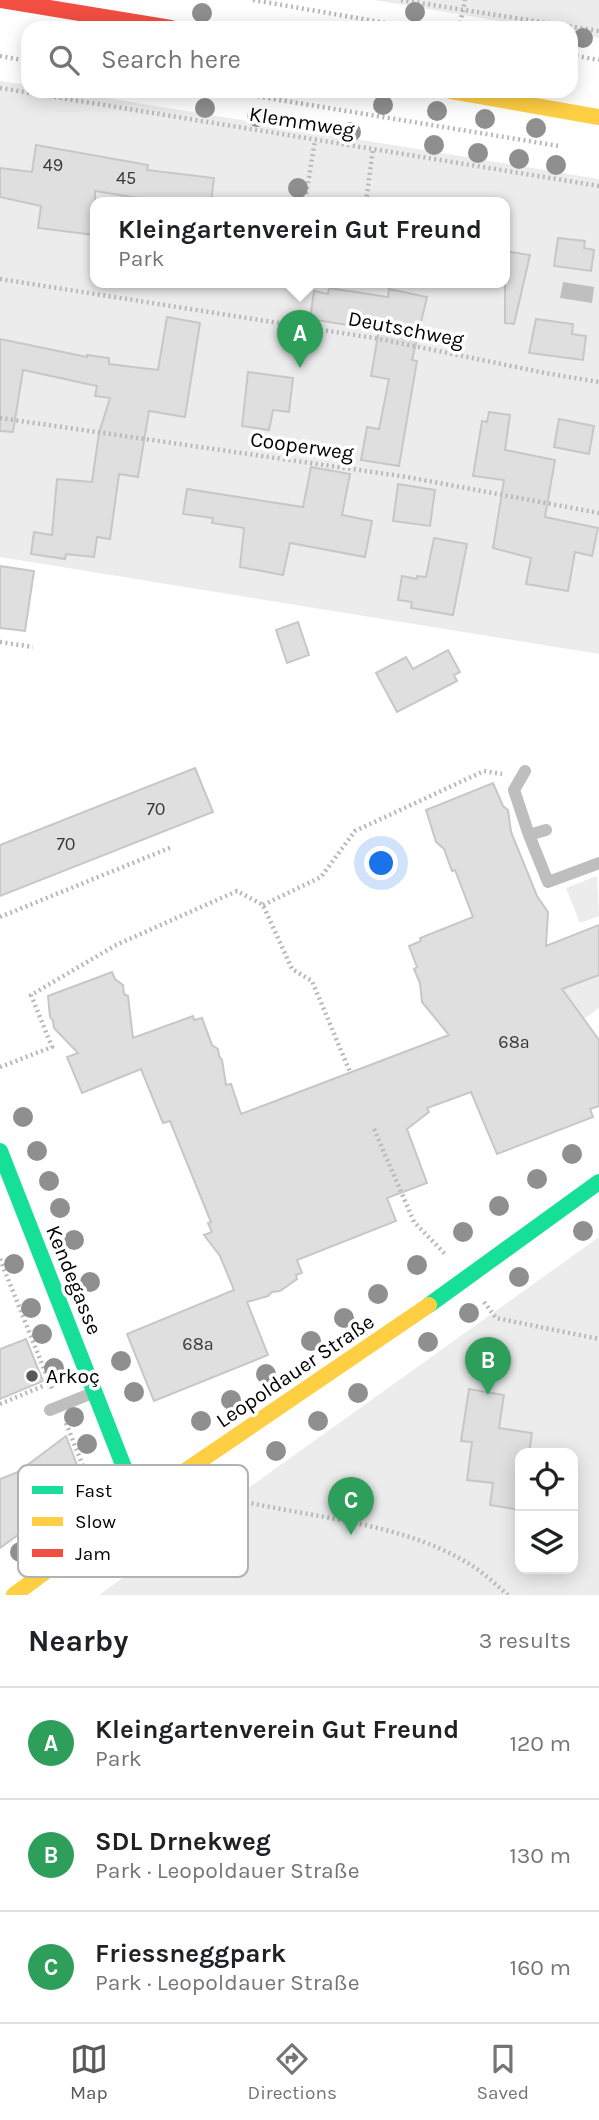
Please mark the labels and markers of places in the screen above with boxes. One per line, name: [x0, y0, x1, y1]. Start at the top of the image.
pin: A: [277, 310, 323, 368]
pin: B: [465, 1337, 511, 1395]
place label: Arkoç: [46, 1364, 100, 1388]
marker: Arkoç: [24, 1368, 40, 1384]
pin: C: [328, 1477, 374, 1535]

